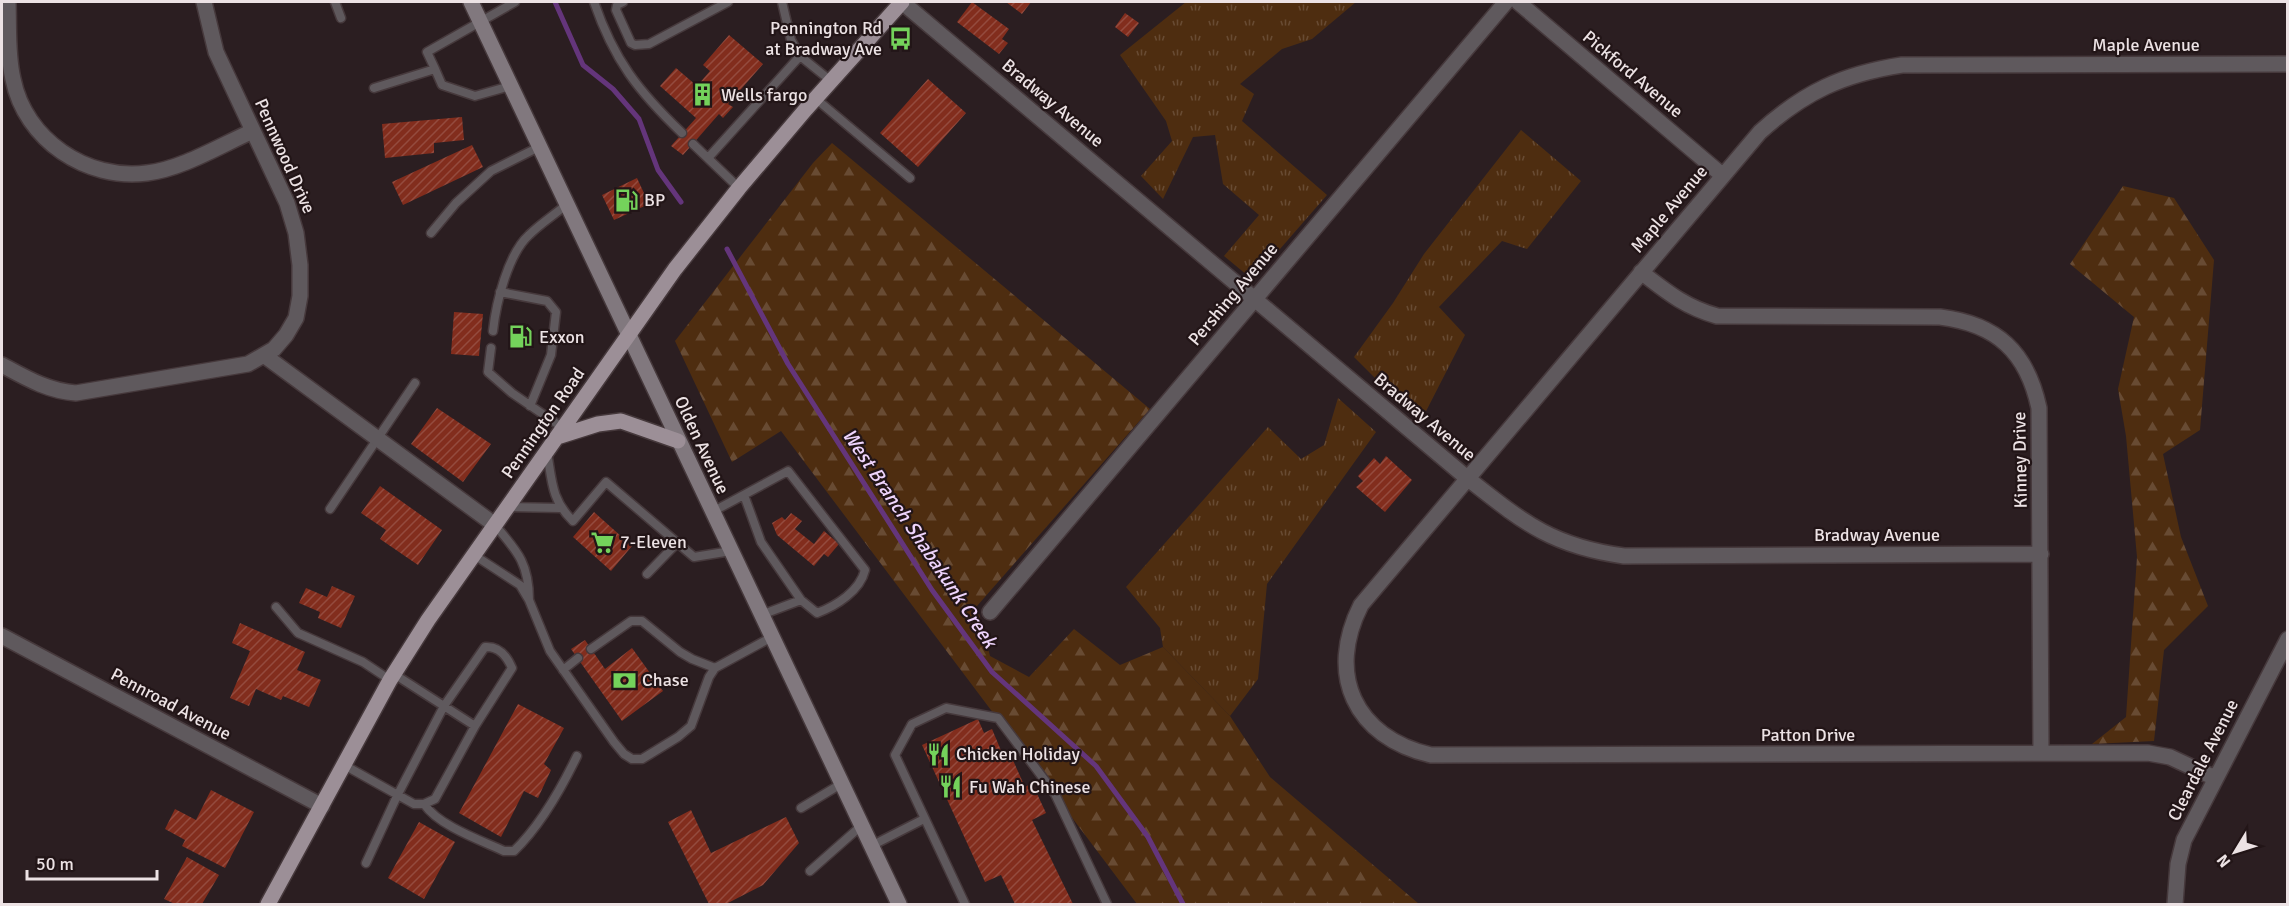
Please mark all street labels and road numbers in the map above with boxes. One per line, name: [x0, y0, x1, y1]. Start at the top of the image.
street label: Pickford Avenue: [1578, 26, 1688, 122]
street label: Maple Avenue: [2092, 34, 2200, 56]
street label: Bradway Avenue: [998, 54, 1108, 152]
street label: Pennwood Drive: [250, 95, 320, 217]
street label: Maple Avenue: [1626, 161, 1712, 257]
street label: Pershing Avenue: [1184, 238, 1282, 350]
street label: Pennington Road: [497, 363, 589, 483]
street label: Bradway Avenue: [1370, 368, 1480, 466]
street label: Olden Avenue: [670, 392, 734, 498]
street label: Kinney Drive: [2008, 411, 2032, 509]
street label: Bradway Avenue: [1814, 524, 1940, 546]
street label: Pennroad Avenue: [107, 663, 235, 745]
street label: Cleardale Avenue: [2163, 695, 2243, 825]
street label: Patton Drive: [1761, 724, 1855, 746]

